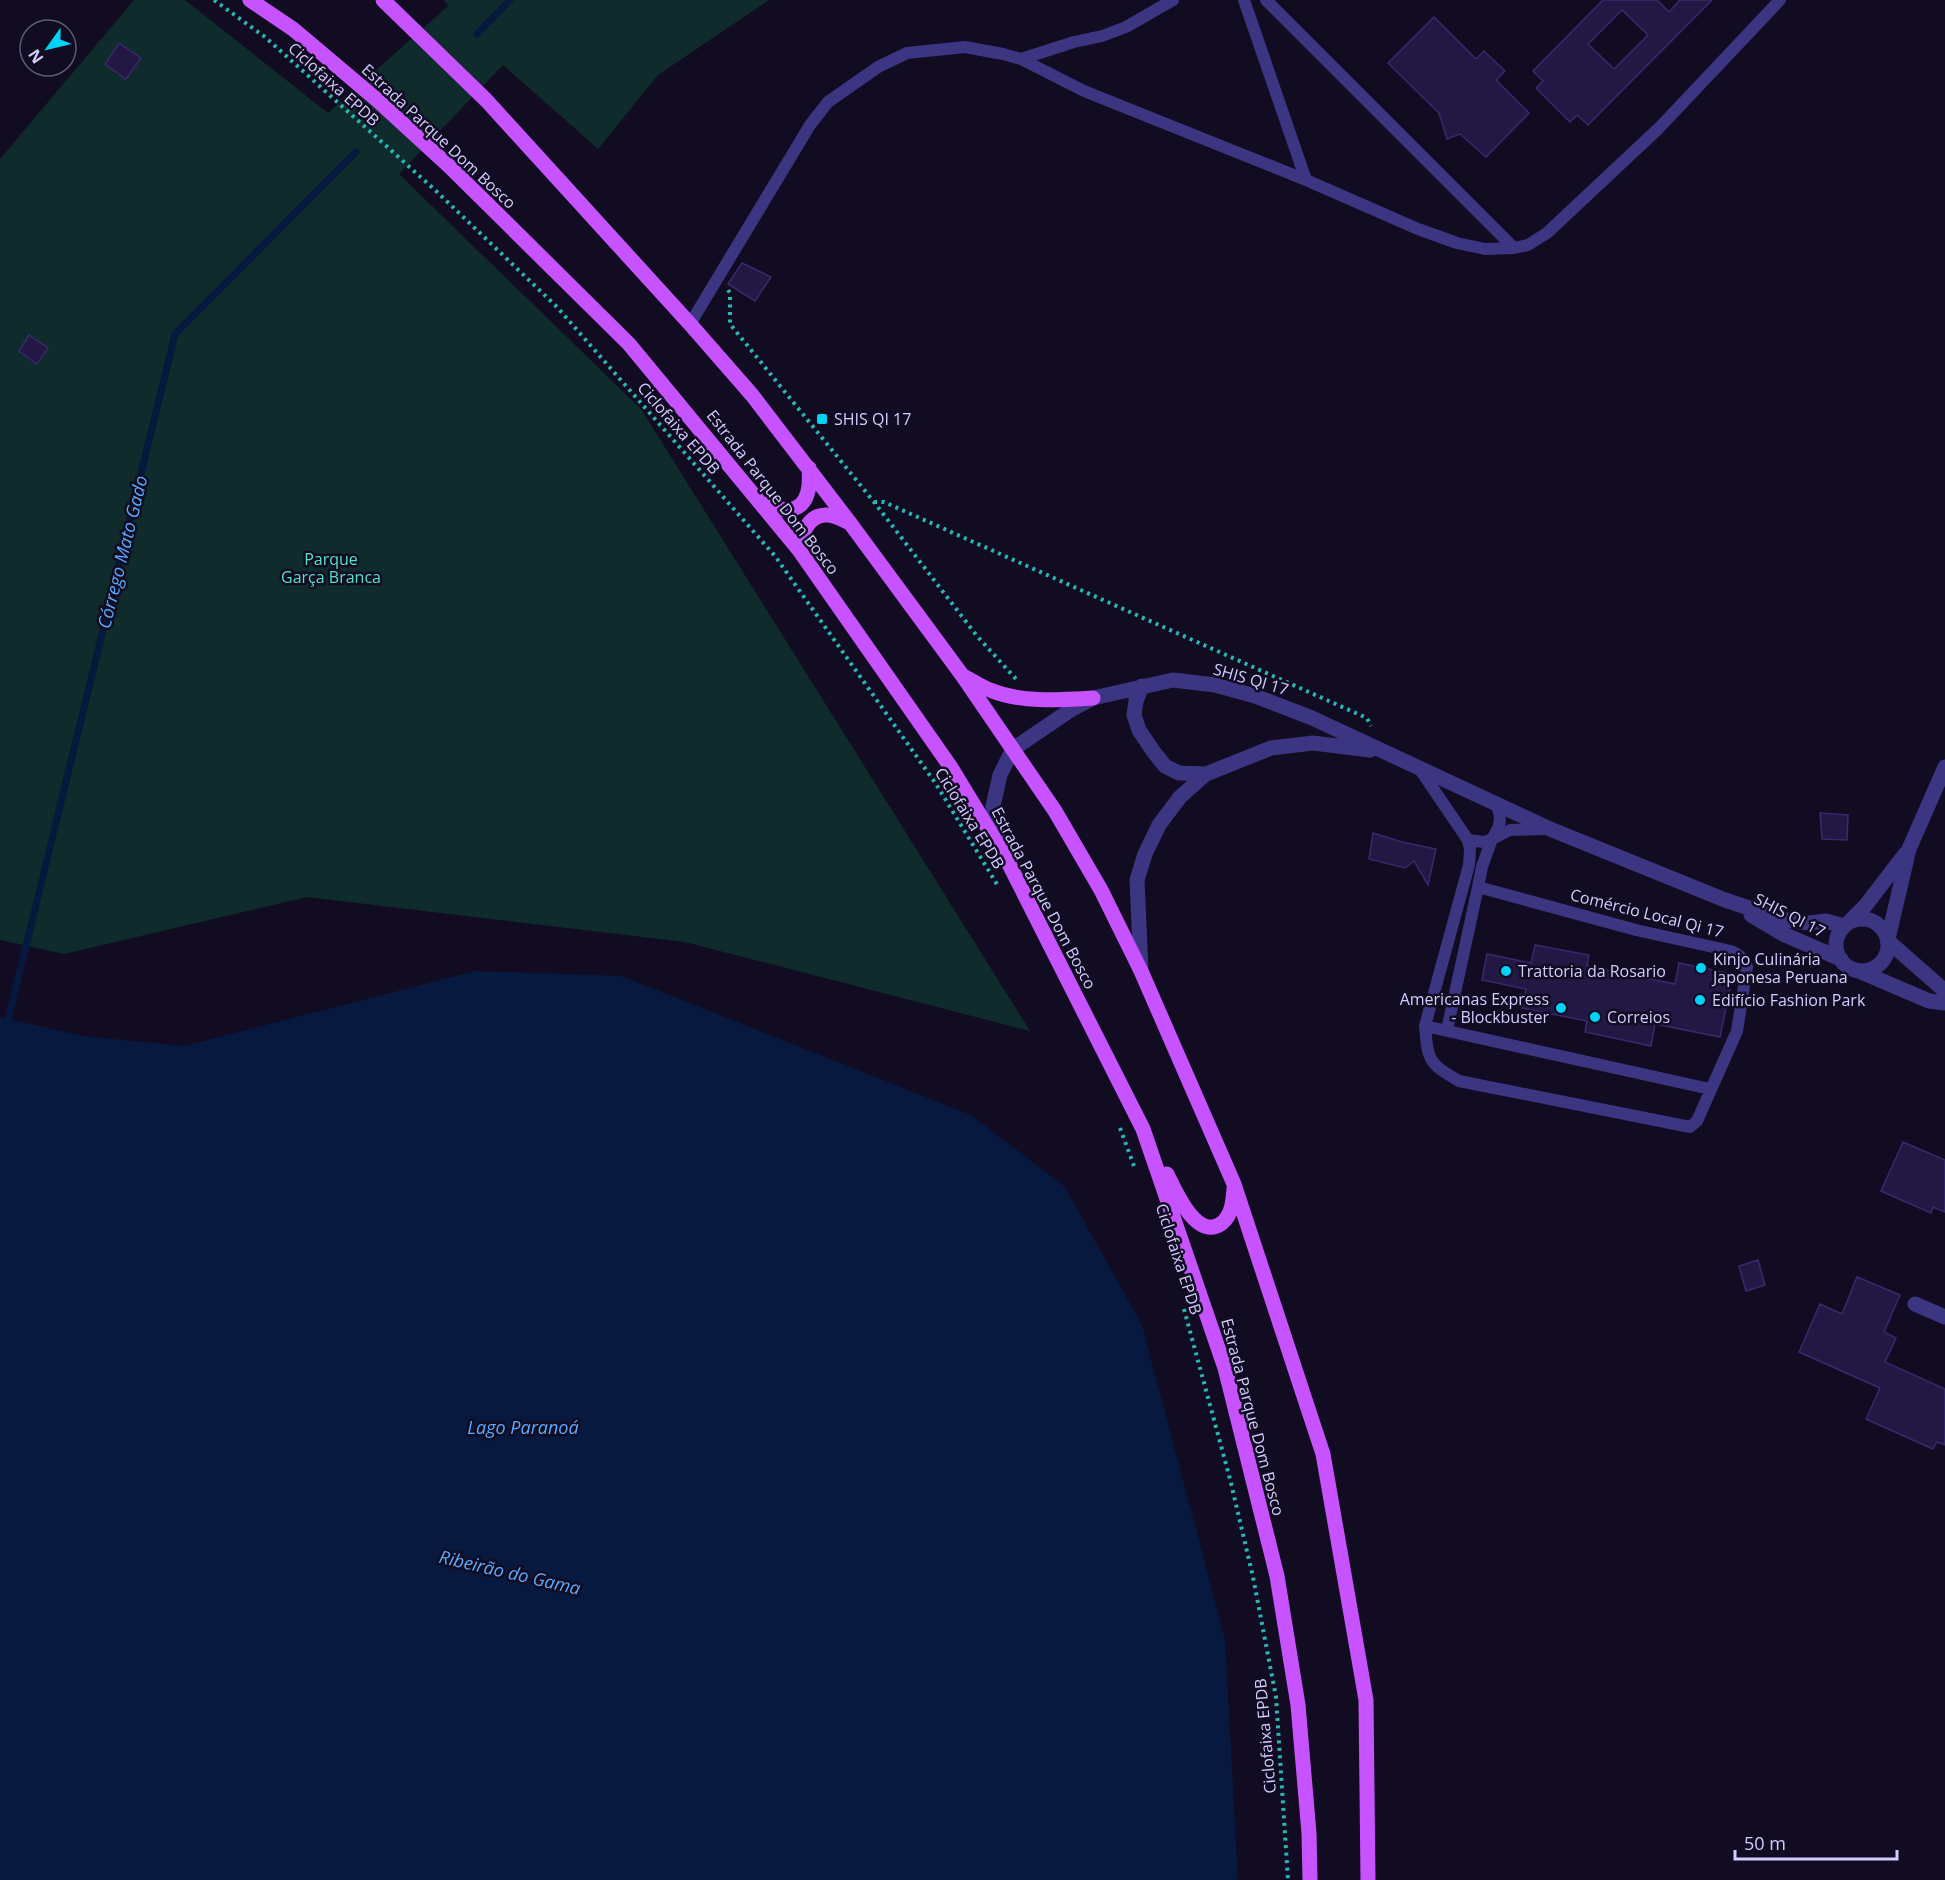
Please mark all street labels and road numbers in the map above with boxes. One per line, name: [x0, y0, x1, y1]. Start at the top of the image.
street label: Ciclofaixa EPDB: [284, 37, 384, 131]
street label: Estrada Parque Dom Bosco: [357, 59, 521, 213]
street label: Ciclofaixa EPDB: [633, 377, 725, 479]
street label: Estrada Parque Dom Bosco: [702, 405, 844, 579]
street label: SHIS QI 17: [1211, 658, 1291, 700]
street label: Ciclofaixa EPDB: [930, 763, 1010, 873]
street label: Estrada Parque Dom Bosco: [987, 803, 1101, 993]
street label: Comércio Local Qi 17: [1568, 883, 1726, 943]
street label: SHIS QI 17: [1751, 888, 1829, 942]
street label: Ciclofaixa EPDB: [1151, 1201, 1207, 1317]
street label: Estrada Parque Dom Bosco: [1216, 1316, 1290, 1518]
street label: Ciclofaixa EPDB: [1249, 1677, 1281, 1795]

